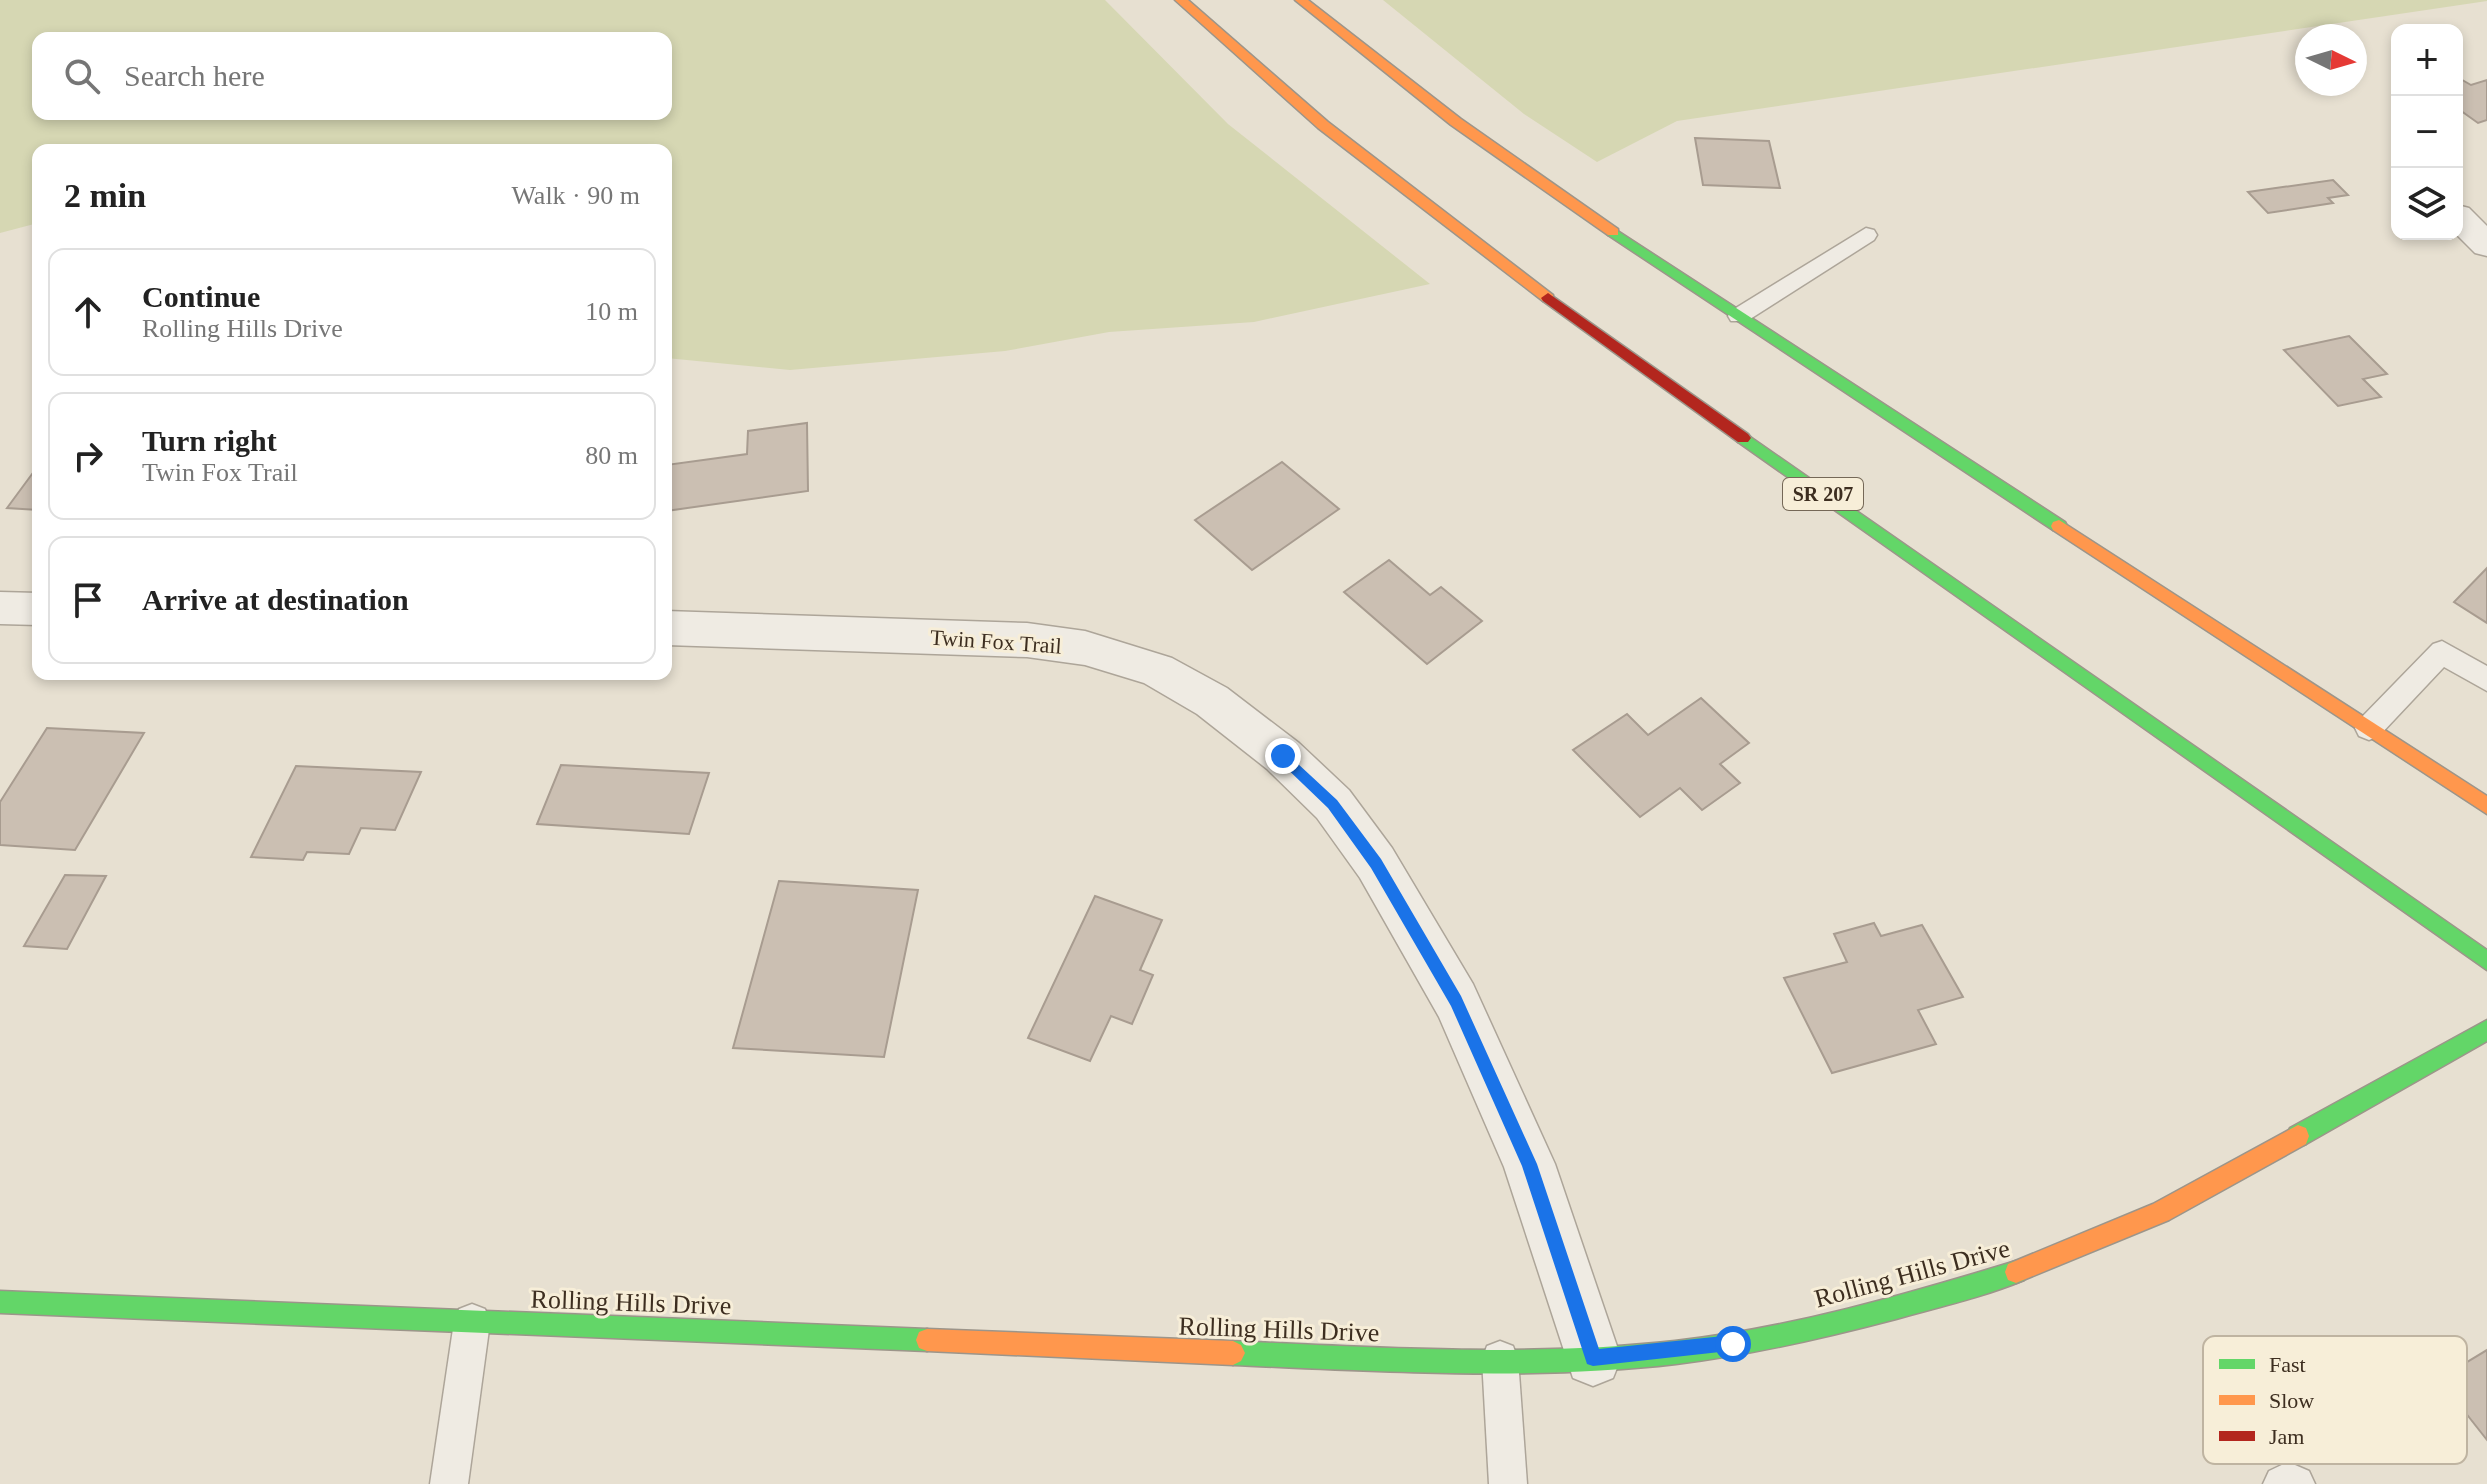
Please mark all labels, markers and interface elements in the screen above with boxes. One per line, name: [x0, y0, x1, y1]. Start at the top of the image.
north arrow: [2295, 24, 2367, 96]
map controls: [2391, 24, 2463, 240]
button: +: [2391, 24, 2463, 96]
search box: [32, 32, 672, 120]
icon: search: [60, 54, 104, 98]
text: Search here: [124, 59, 265, 92]
button: −: [2391, 96, 2463, 168]
button: layers: [2391, 168, 2463, 240]
text: 2 min: [64, 177, 146, 214]
text: Walk · 90 m: [511, 181, 640, 210]
text: Continue: [142, 280, 260, 313]
icon: ahead: [66, 290, 110, 334]
text: 10 m: [585, 297, 638, 326]
text: Rolling Hills Drive: [142, 314, 343, 343]
text: Turn right: [142, 424, 277, 457]
icon: right: [66, 434, 110, 478]
text: 80 m: [585, 441, 638, 470]
text: Twin Fox Trail: [142, 458, 298, 487]
road number: SR 207: [1783, 478, 1863, 510]
icon: arrive: [66, 578, 110, 622]
text: Arrive at destination: [142, 583, 409, 616]
street label: Twin Fox Trail: [929, 624, 1063, 659]
route end: [1265, 738, 1301, 774]
street label: Rolling Hills Drive: [1811, 1233, 2013, 1313]
street label: Rolling Hills Drive: [530, 1285, 732, 1320]
street label: Rolling Hills Drive: [1178, 1312, 1380, 1347]
route start: [1715, 1326, 1751, 1362]
legend: [2203, 1336, 2467, 1464]
text: Fast: [2269, 1352, 2306, 1377]
text: Slow: [2269, 1388, 2314, 1413]
text: Jam: [2269, 1424, 2304, 1449]

